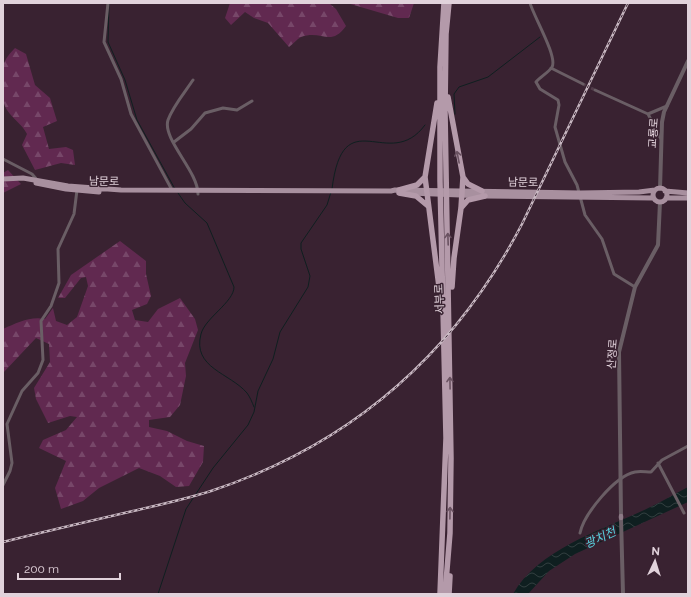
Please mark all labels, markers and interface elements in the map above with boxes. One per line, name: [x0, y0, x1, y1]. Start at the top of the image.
street label: 교룡로: [646, 117, 661, 149]
one-way arrow: [454, 151, 462, 164]
street label: 남문로: [89, 175, 119, 188]
street label: 남문로: [508, 176, 538, 189]
one-way arrow: [444, 233, 451, 246]
street label: 서부로: [432, 284, 447, 314]
street label: 산정로: [605, 338, 620, 370]
one-way arrow: [447, 377, 454, 390]
one-way arrow: [446, 507, 454, 520]
water label: 광치천: [582, 524, 620, 551]
north arrow: [635, 541, 675, 581]
text: N: [651, 545, 660, 558]
scale bar: [18, 555, 120, 581]
text: 200 m: [24, 562, 59, 576]

